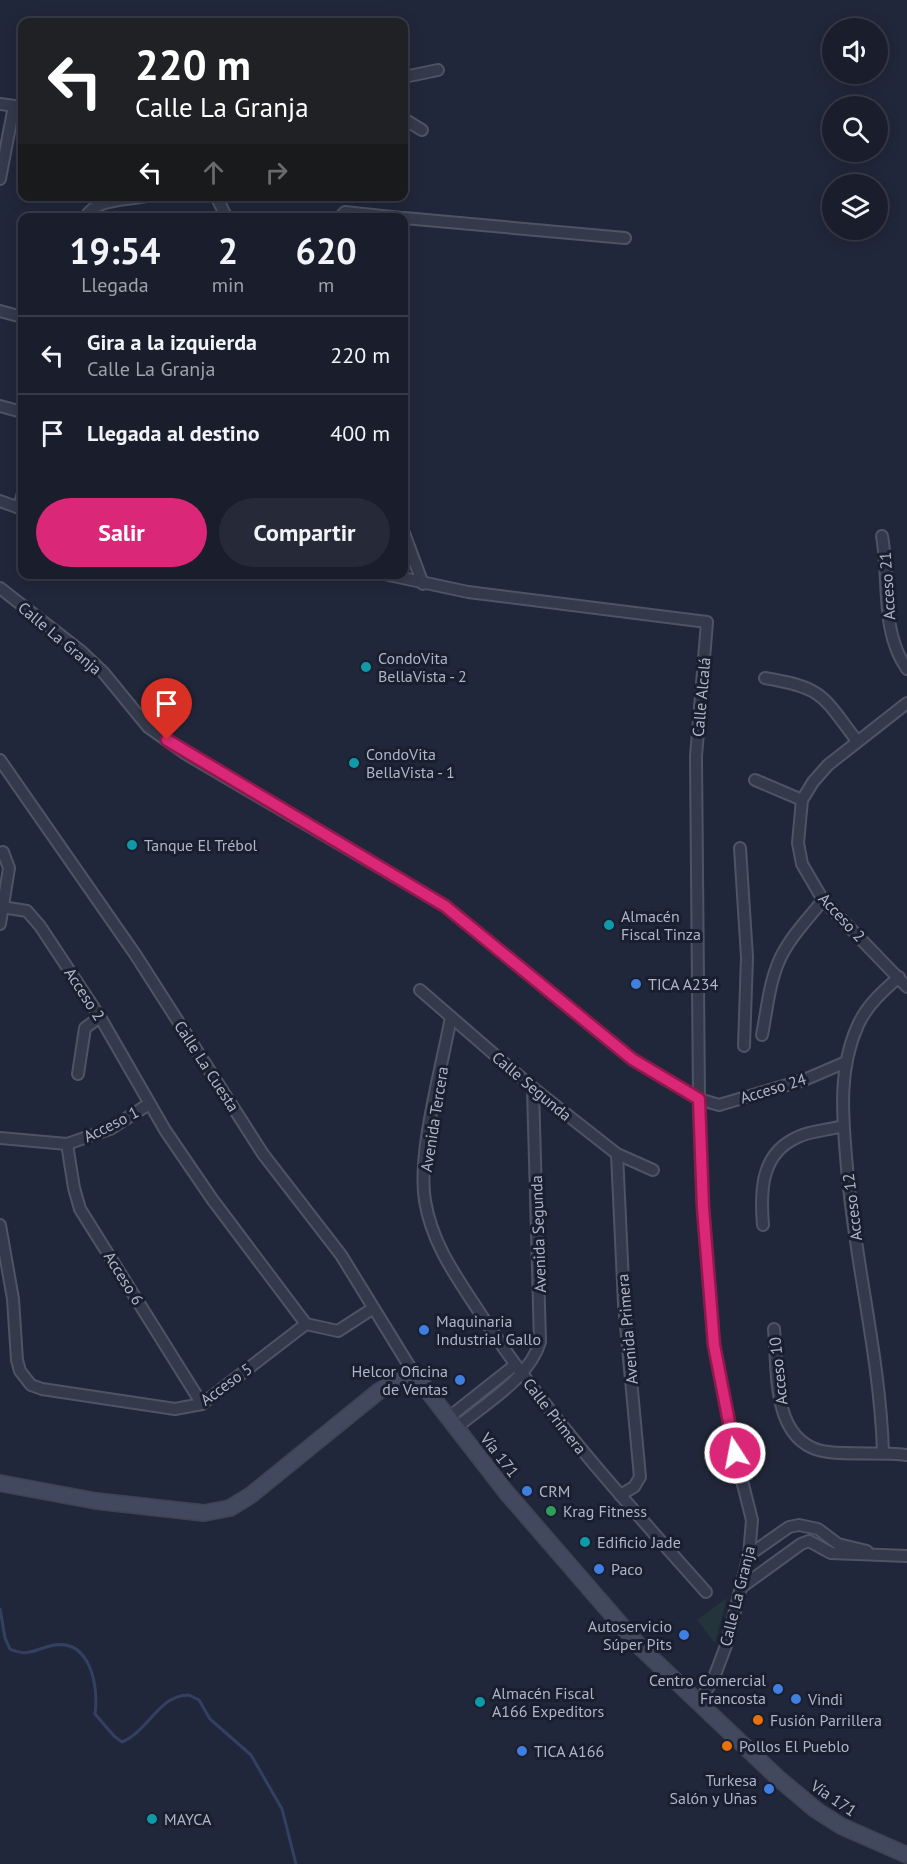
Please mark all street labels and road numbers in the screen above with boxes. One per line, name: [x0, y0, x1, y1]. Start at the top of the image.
street label: Acceso 21: [875, 551, 899, 621]
street label: Calle La Granja: [14, 597, 106, 679]
street label: Calle Alcalá: [688, 656, 714, 738]
street label: Acceso 2: [814, 889, 870, 945]
street label: Acceso 2: [60, 964, 110, 1024]
street label: Calle La Cuesta: [170, 1017, 244, 1115]
street label: Calle Segunda: [488, 1047, 576, 1125]
street label: Avenida Tercera: [416, 1065, 452, 1173]
street label: Acceso 24: [738, 1068, 809, 1108]
street label: Acceso 1: [80, 1102, 142, 1146]
street label: Acceso 12: [838, 1172, 866, 1242]
street label: Avenida Segunda: [526, 1175, 550, 1293]
street label: Acceso 6: [100, 1248, 148, 1308]
street label: Avenida Primera: [612, 1273, 642, 1385]
street label: Acceso 10: [764, 1336, 792, 1406]
street label: Acceso 5: [196, 1358, 256, 1410]
street label: Calle Primera: [519, 1374, 591, 1458]
street label: Vía 171: [476, 1428, 524, 1481]
street label: Calle La Granja: [715, 1544, 759, 1648]
street label: Vía 171: [806, 1775, 861, 1821]

